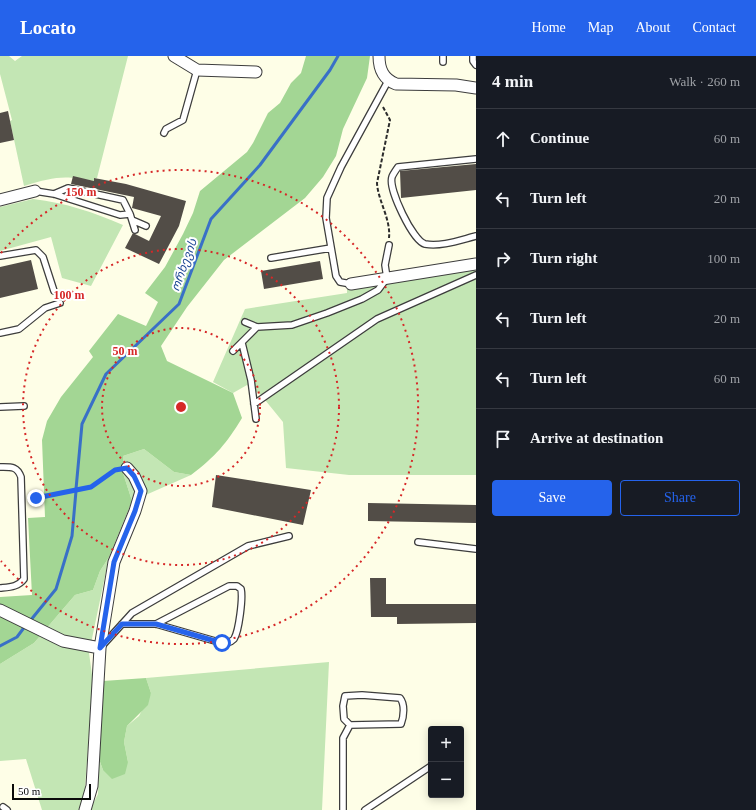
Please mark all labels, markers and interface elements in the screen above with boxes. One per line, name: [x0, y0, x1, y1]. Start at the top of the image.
text: Locato: [20, 17, 76, 38]
text: Home: [532, 20, 566, 35]
text: Map: [588, 20, 613, 35]
text: About: [635, 20, 670, 35]
text: Contact: [692, 20, 736, 35]
text: 4 min: [492, 72, 533, 91]
text: Walk · 260 m: [669, 74, 740, 89]
icon: ahead: [492, 128, 514, 150]
text: Continue: [530, 130, 589, 146]
text: 60 m: [714, 131, 740, 146]
text: 150 m: [66, 185, 97, 199]
icon: left: [492, 188, 514, 210]
text: Turn left: [530, 190, 587, 206]
text: 20 m: [714, 191, 740, 206]
water label: ორხევის: [168, 236, 200, 293]
icon: right: [492, 248, 514, 270]
text: Turn right: [530, 250, 597, 266]
text: 100 m: [707, 251, 740, 266]
text: 100 m: [54, 288, 85, 302]
icon: left: [492, 308, 514, 330]
text: Turn left: [530, 310, 587, 326]
text: 20 m: [714, 311, 740, 326]
text: 50 m: [113, 344, 138, 358]
icon: left: [492, 368, 514, 390]
text: Turn left: [530, 370, 587, 386]
text: 60 m: [714, 371, 740, 386]
centre of rings: [174, 400, 188, 414]
icon: arrive: [492, 428, 514, 450]
text: Arrive at destination: [530, 430, 663, 446]
button: Save: [492, 480, 612, 516]
button: Share: [620, 480, 740, 516]
route end: [27, 489, 45, 507]
route start: [213, 634, 231, 652]
map controls: [428, 726, 464, 798]
button: +: [428, 726, 464, 762]
button: −: [428, 762, 464, 798]
scale bar: [12, 782, 91, 801]
text: 50 m: [18, 785, 40, 797]

